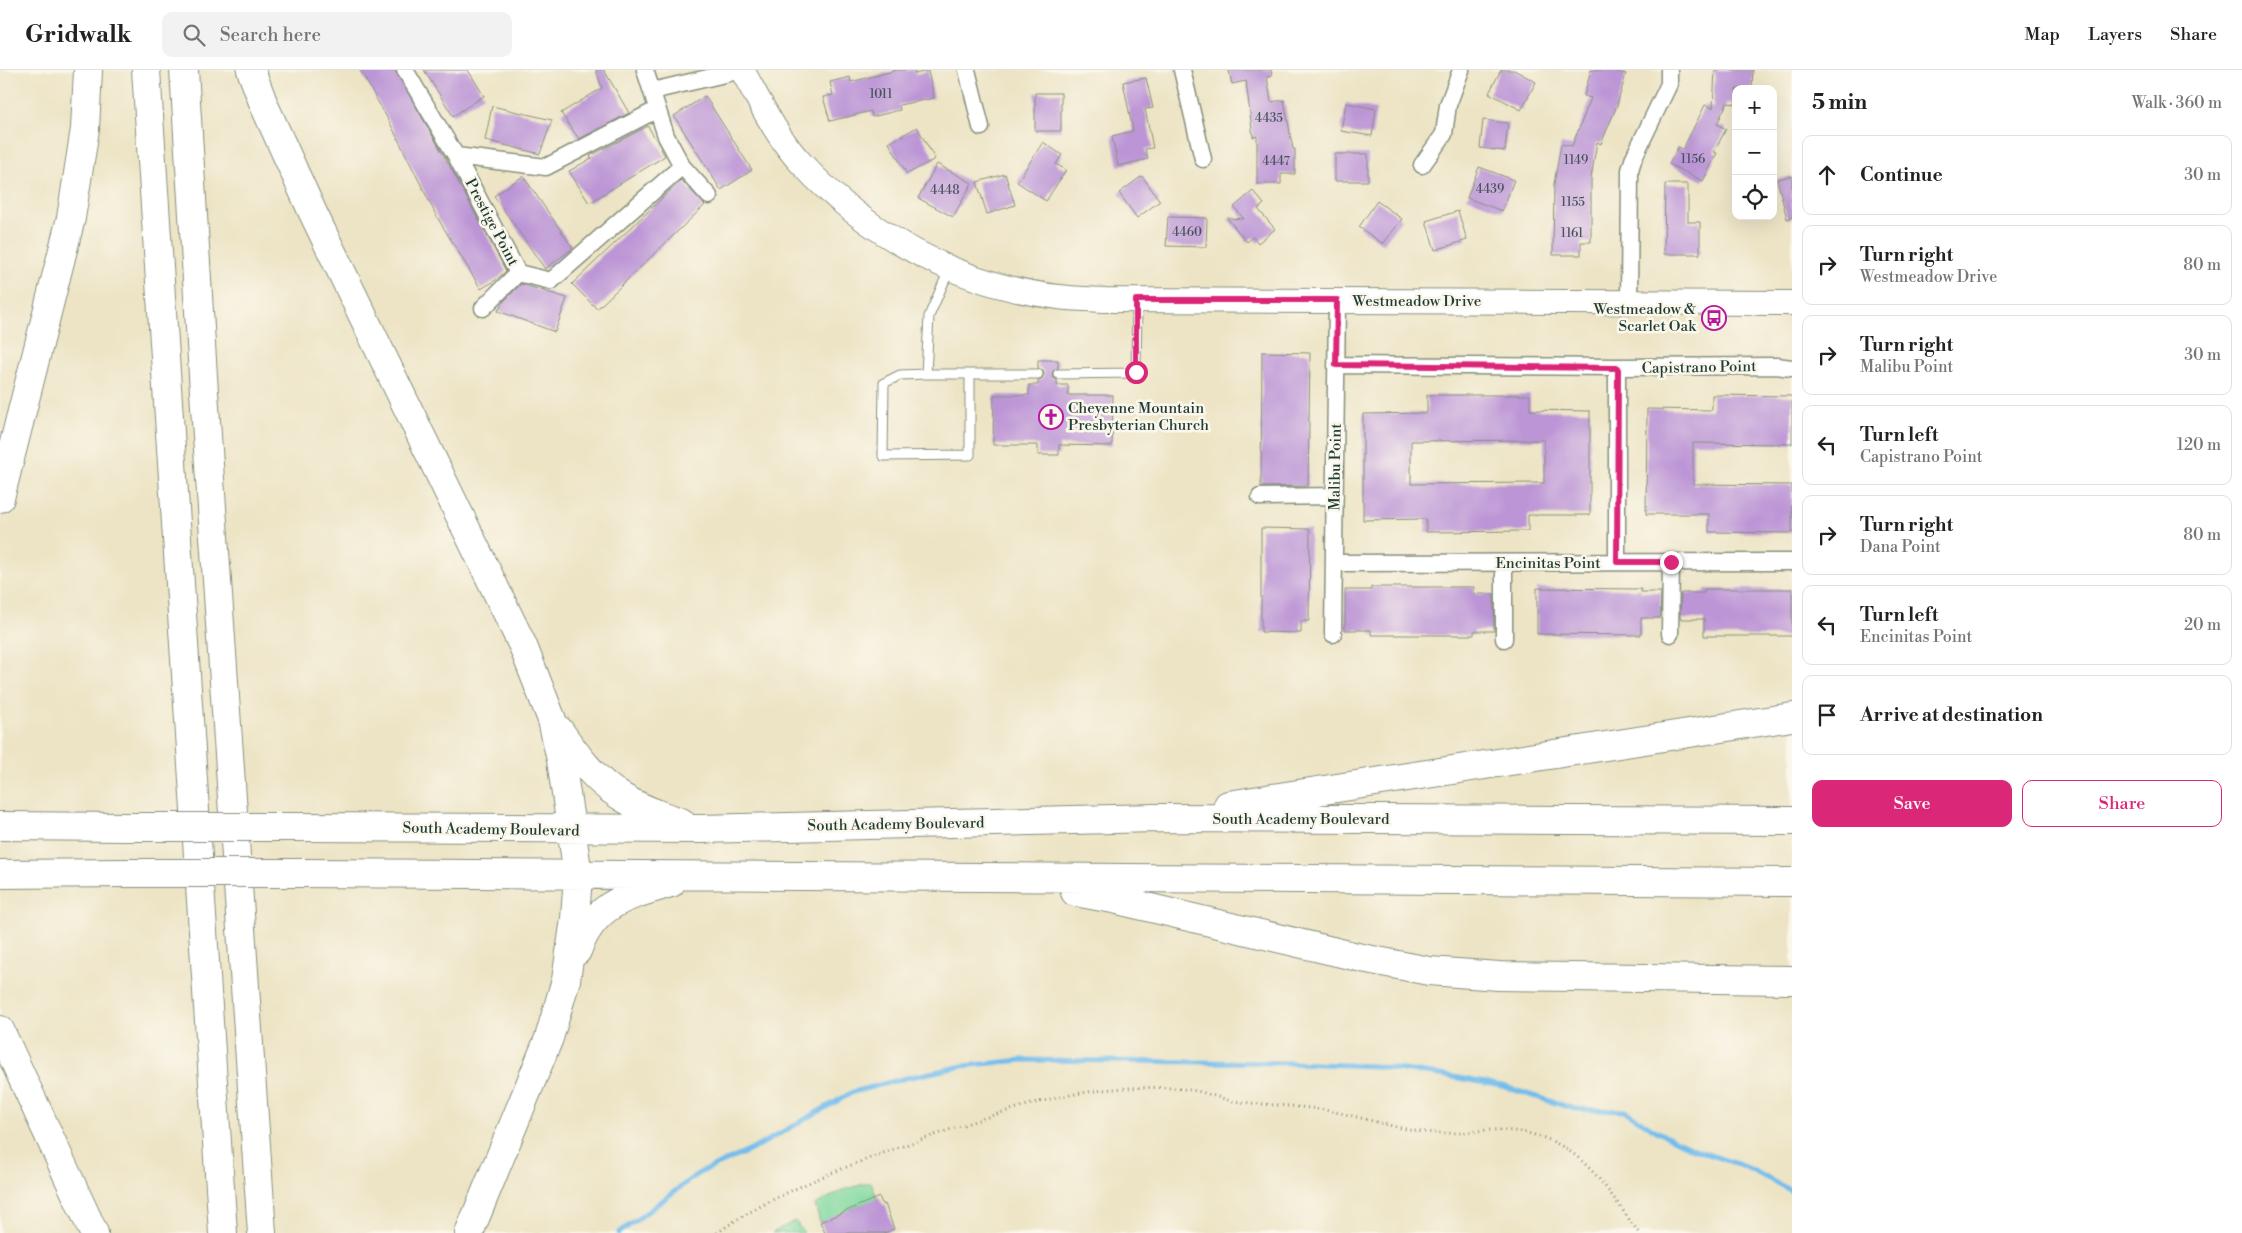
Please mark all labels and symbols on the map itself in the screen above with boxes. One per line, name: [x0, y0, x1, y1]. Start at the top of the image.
house number: 1011: [869, 87, 893, 102]
house number: 4435: [1255, 111, 1283, 126]
house number: 1156: [1681, 152, 1705, 167]
house number: 1149: [1564, 153, 1588, 168]
house number: 4447: [1262, 154, 1290, 169]
street label: Prestige Point: [461, 175, 523, 270]
house number: 4439: [1476, 182, 1504, 197]
house number: 4448: [930, 183, 960, 198]
house number: 1155: [1561, 195, 1585, 210]
house number: 4460: [1172, 225, 1202, 240]
house number: 1161: [1561, 226, 1584, 241]
street label: Westmeadow Drive: [1352, 292, 1481, 311]
place label: Westmeadow & Scarlet Oak: [1592, 300, 1697, 336]
bus stop icon: Westmeadow & Scarlet Oak: [1701, 305, 1727, 331]
street label: Capistrano Point: [1641, 357, 1757, 378]
route start: [1125, 361, 1148, 384]
place label: Cheyenne Mountain Presbyterian Church: [1068, 399, 1209, 435]
church icon: Cheyenne Mountain Presbyterian Church: [1038, 404, 1064, 430]
street label: Malibu Point: [1325, 423, 1346, 511]
route end: [1660, 551, 1683, 574]
street label: Encinitas Point: [1495, 554, 1601, 573]
street label: South Academy Boulevard: [1212, 810, 1390, 829]
street label: South Academy Boulevard: [807, 813, 985, 836]
street label: South Academy Boulevard: [402, 818, 580, 841]

